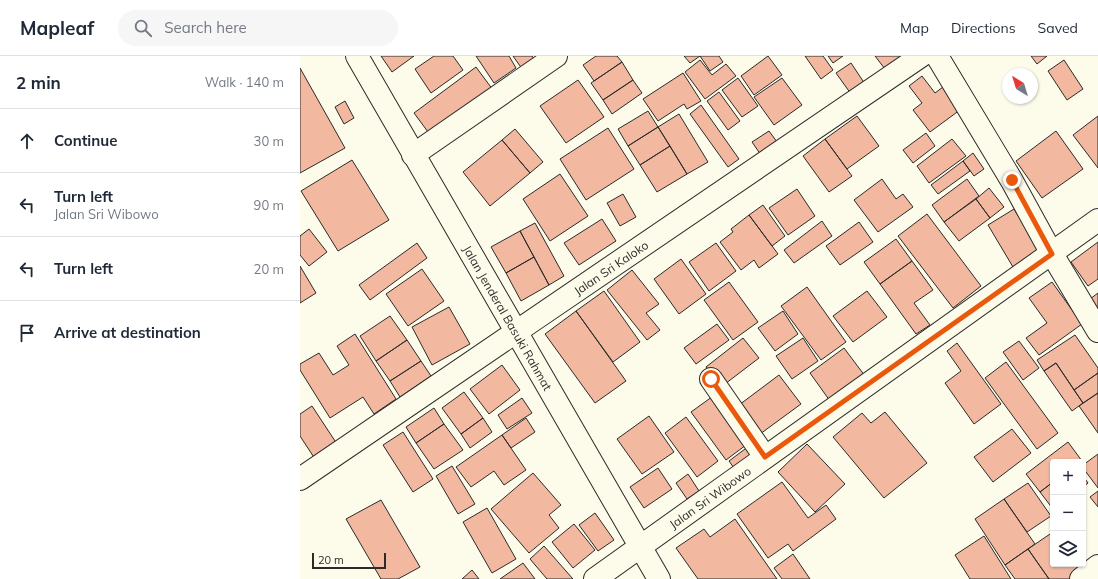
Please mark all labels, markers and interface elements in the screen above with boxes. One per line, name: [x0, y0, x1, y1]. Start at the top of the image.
search box: [118, 10, 398, 46]
text: Mapleaf: [20, 16, 94, 40]
icon: search: [132, 17, 154, 39]
text: Search here: [164, 18, 247, 37]
text: Map: [900, 19, 929, 37]
text: Directions: [951, 19, 1016, 37]
text: Saved: [1038, 19, 1078, 37]
north arrow: [1002, 68, 1038, 104]
text: 2 min: [16, 72, 61, 93]
text: Walk · 140 m: [205, 74, 284, 90]
icon: ahead: [16, 130, 38, 152]
text: Continue: [54, 131, 117, 150]
text: 30 m: [254, 133, 284, 149]
route end: [1003, 171, 1021, 189]
text: Turn left: [54, 187, 113, 206]
icon: left: [16, 194, 38, 216]
text: 90 m: [254, 197, 284, 213]
text: Jalan Sri Wibowo: [54, 206, 159, 222]
street label: Jalan Sri Kaloko: [571, 237, 651, 298]
street label: Jalan Jenderal Basuki Rahmat: [460, 242, 556, 393]
icon: left: [16, 258, 38, 280]
text: Turn left: [54, 259, 113, 278]
text: 20 m: [254, 261, 284, 277]
icon: arrive: [16, 322, 38, 344]
text: Arrive at destination: [54, 323, 201, 342]
route start: [702, 370, 720, 388]
map controls: [1050, 459, 1086, 567]
button: +: [1050, 459, 1086, 495]
street label: Jalan Sri Wibowo: [666, 463, 754, 531]
button: −: [1050, 495, 1086, 531]
button: layers: [1050, 531, 1086, 567]
scale bar: [312, 551, 386, 570]
text: 20 m: [318, 553, 344, 567]

